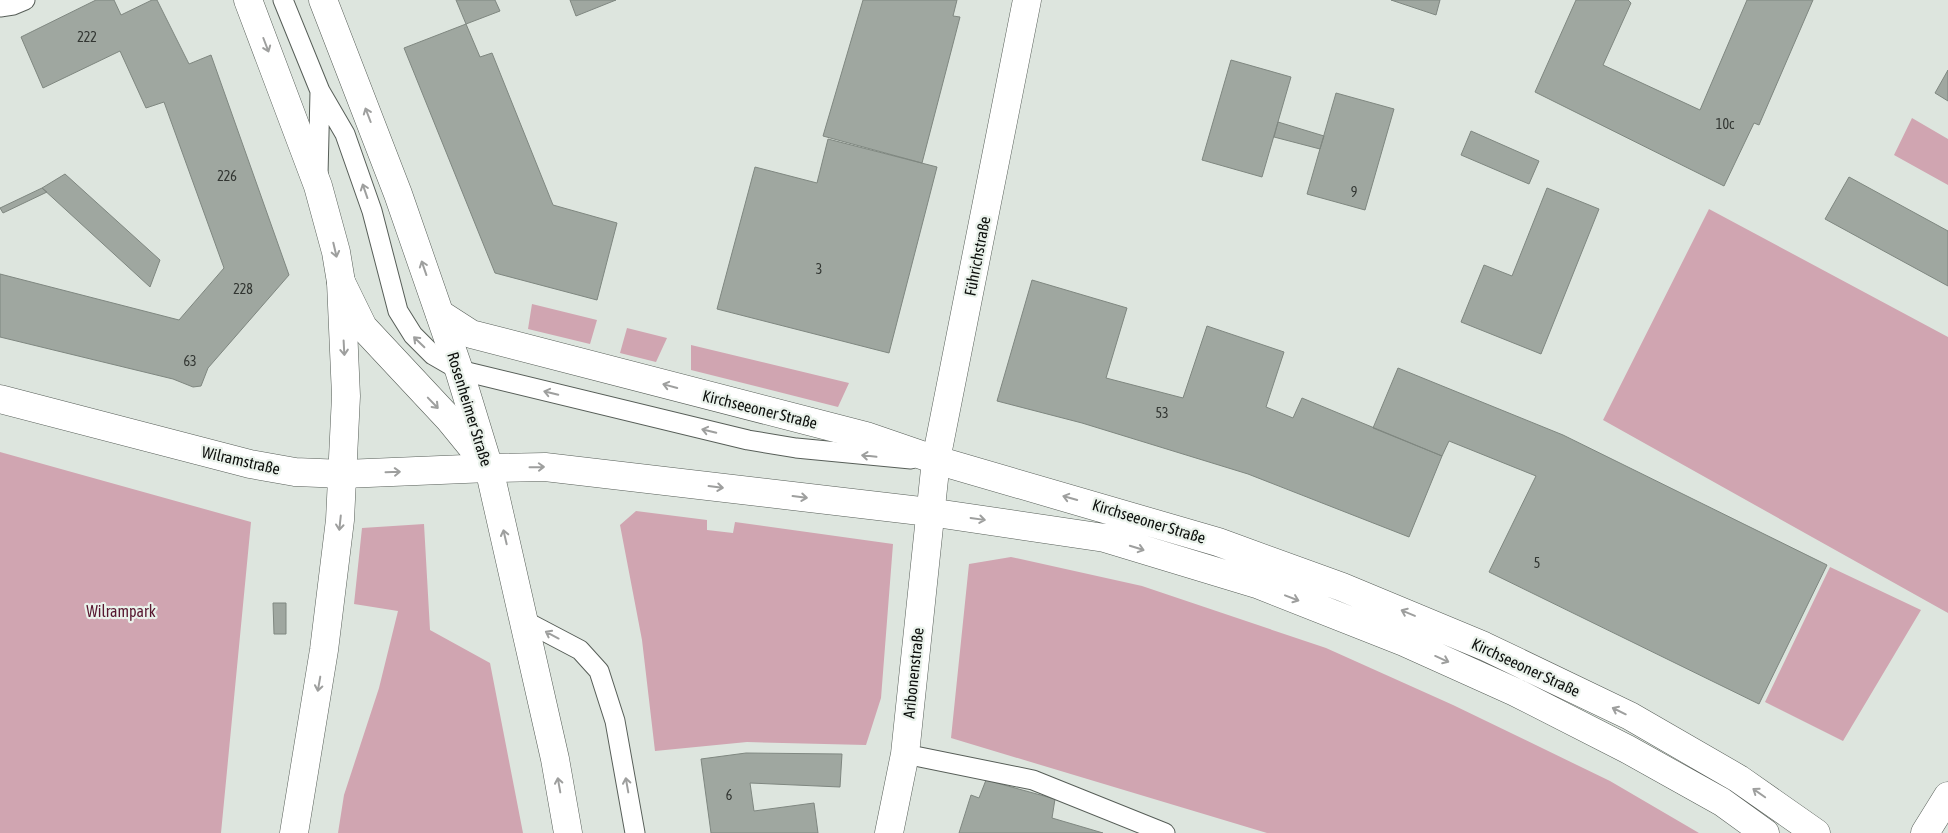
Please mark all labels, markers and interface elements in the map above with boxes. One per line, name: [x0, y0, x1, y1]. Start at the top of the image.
house number: 222: [77, 29, 97, 45]
one-way arrow: [262, 37, 271, 52]
one-way arrow: [363, 108, 372, 124]
house number: 10c: [1716, 116, 1735, 132]
house number: 226: [217, 168, 237, 184]
one-way arrow: [360, 183, 370, 199]
house number: 9: [1351, 184, 1357, 200]
street label: Führichstraße: [960, 215, 994, 297]
one-way arrow: [331, 241, 340, 257]
one-way arrow: [419, 261, 428, 276]
house number: 3: [816, 261, 822, 277]
house number: 228: [233, 281, 253, 297]
one-way arrow: [413, 336, 426, 348]
one-way arrow: [340, 340, 349, 356]
street label: Rosenheimer Straße: [444, 350, 496, 468]
house number: 63: [183, 353, 197, 369]
one-way arrow: [662, 381, 678, 390]
street label: Kirchseeoner Straße: [701, 386, 819, 432]
one-way arrow: [544, 388, 560, 397]
one-way arrow: [427, 397, 439, 410]
house number: 53: [1155, 405, 1169, 421]
one-way arrow: [702, 426, 718, 435]
street label: Wilramstraße: [200, 442, 282, 478]
one-way arrow: [862, 451, 878, 461]
one-way arrow: [529, 462, 545, 472]
one-way arrow: [384, 468, 400, 477]
one-way arrow: [708, 482, 724, 492]
one-way arrow: [792, 492, 808, 502]
one-way arrow: [1063, 493, 1079, 503]
street label: Kirchseeoner Straße: [1090, 495, 1208, 547]
one-way arrow: [335, 515, 345, 531]
one-way arrow: [969, 515, 985, 525]
one-way arrow: [500, 529, 509, 545]
one-way arrow: [1129, 543, 1145, 553]
house number: 5: [1534, 555, 1540, 571]
one-way arrow: [1284, 594, 1299, 603]
park label: Wilrampark: [86, 602, 156, 621]
one-way arrow: [1401, 608, 1416, 618]
street label: Aribonenstraße: [899, 627, 927, 719]
one-way arrow: [544, 630, 559, 640]
street label: Kirchseeoner Straße: [1469, 634, 1583, 700]
one-way arrow: [1434, 655, 1449, 664]
one-way arrow: [313, 676, 323, 692]
one-way arrow: [1612, 705, 1627, 715]
one-way arrow: [554, 777, 564, 793]
one-way arrow: [621, 777, 631, 793]
house number: 6: [726, 787, 733, 803]
one-way arrow: [1752, 788, 1766, 798]

